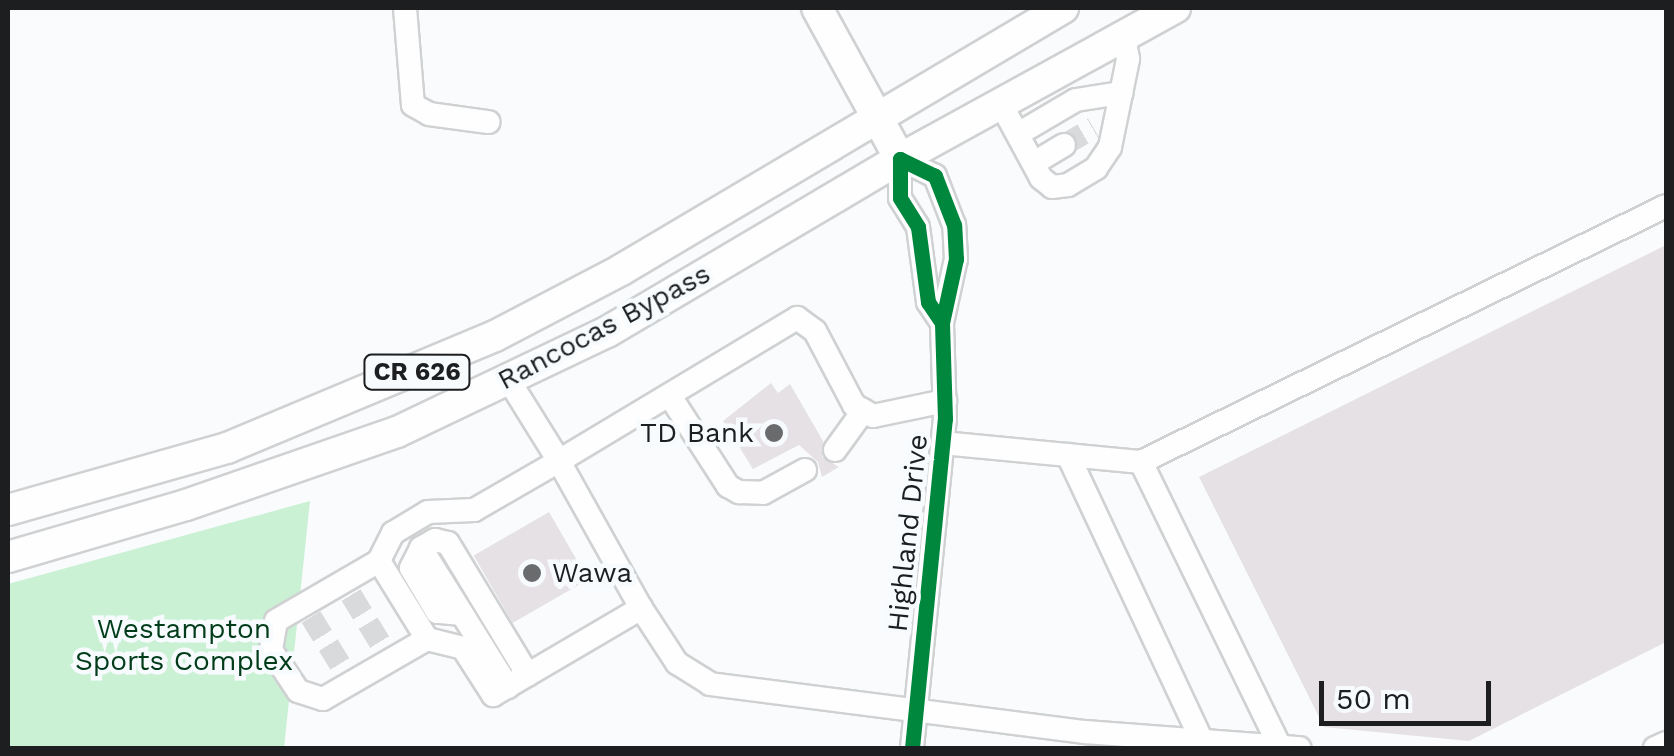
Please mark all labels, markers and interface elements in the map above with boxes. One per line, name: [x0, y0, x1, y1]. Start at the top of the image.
street label: Rancocas Bypass: [492, 257, 716, 397]
road number: CR 626: [362, 352, 472, 392]
place label: TD Bank: [640, 416, 754, 450]
marker: TD Bank: [763, 422, 785, 444]
street label: Highland Drive: [881, 432, 935, 634]
place label: Wawa: [552, 556, 632, 590]
marker: Wawa: [521, 562, 543, 584]
park label: Westampton Sports Complex: [75, 612, 293, 678]
scale bar: [1324, 661, 1496, 723]
text: 50 m: [1336, 681, 1411, 716]

